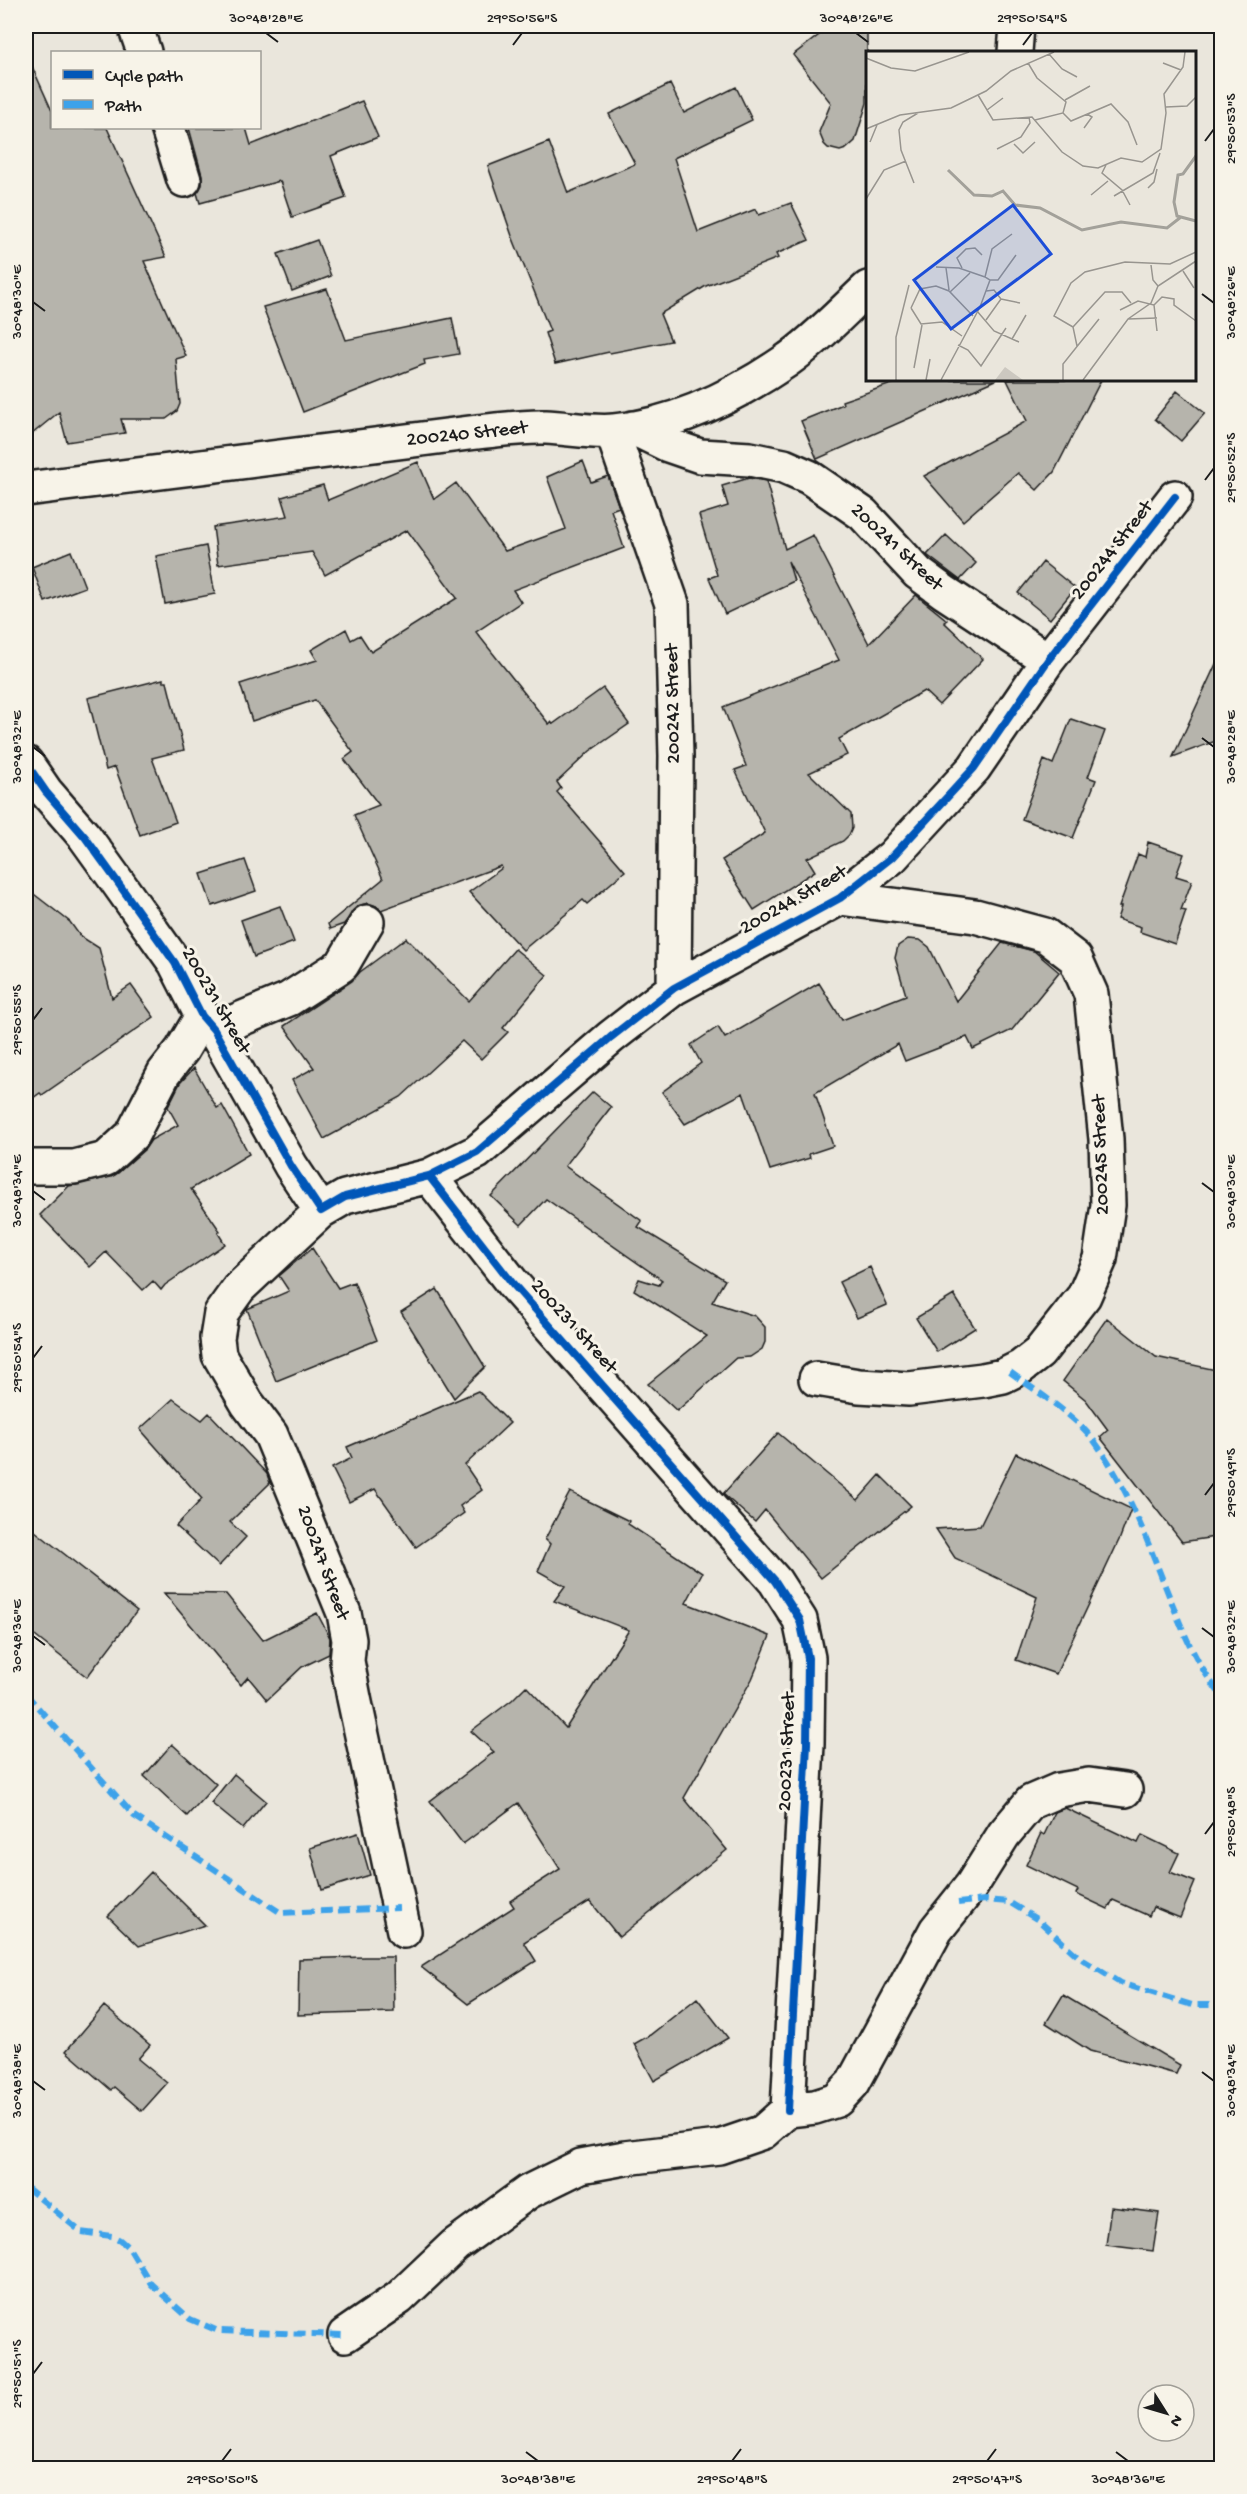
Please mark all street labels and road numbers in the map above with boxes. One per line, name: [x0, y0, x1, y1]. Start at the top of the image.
street label: 200240 Street: [406, 417, 530, 453]
street label: 200244 Street: [1067, 495, 1160, 605]
street label: 200241 Street: [845, 499, 948, 598]
street label: 200242 Street: [661, 642, 687, 764]
street label: 200244 Street: [737, 860, 853, 941]
street label: 200231 Street: [175, 944, 256, 1060]
street label: 200245 Street: [1088, 1093, 1116, 1216]
street label: 200231 Street: [525, 1275, 623, 1380]
street label: 200247 Street: [291, 1503, 354, 1625]
street label: 200231 Street: [774, 1690, 802, 1812]

